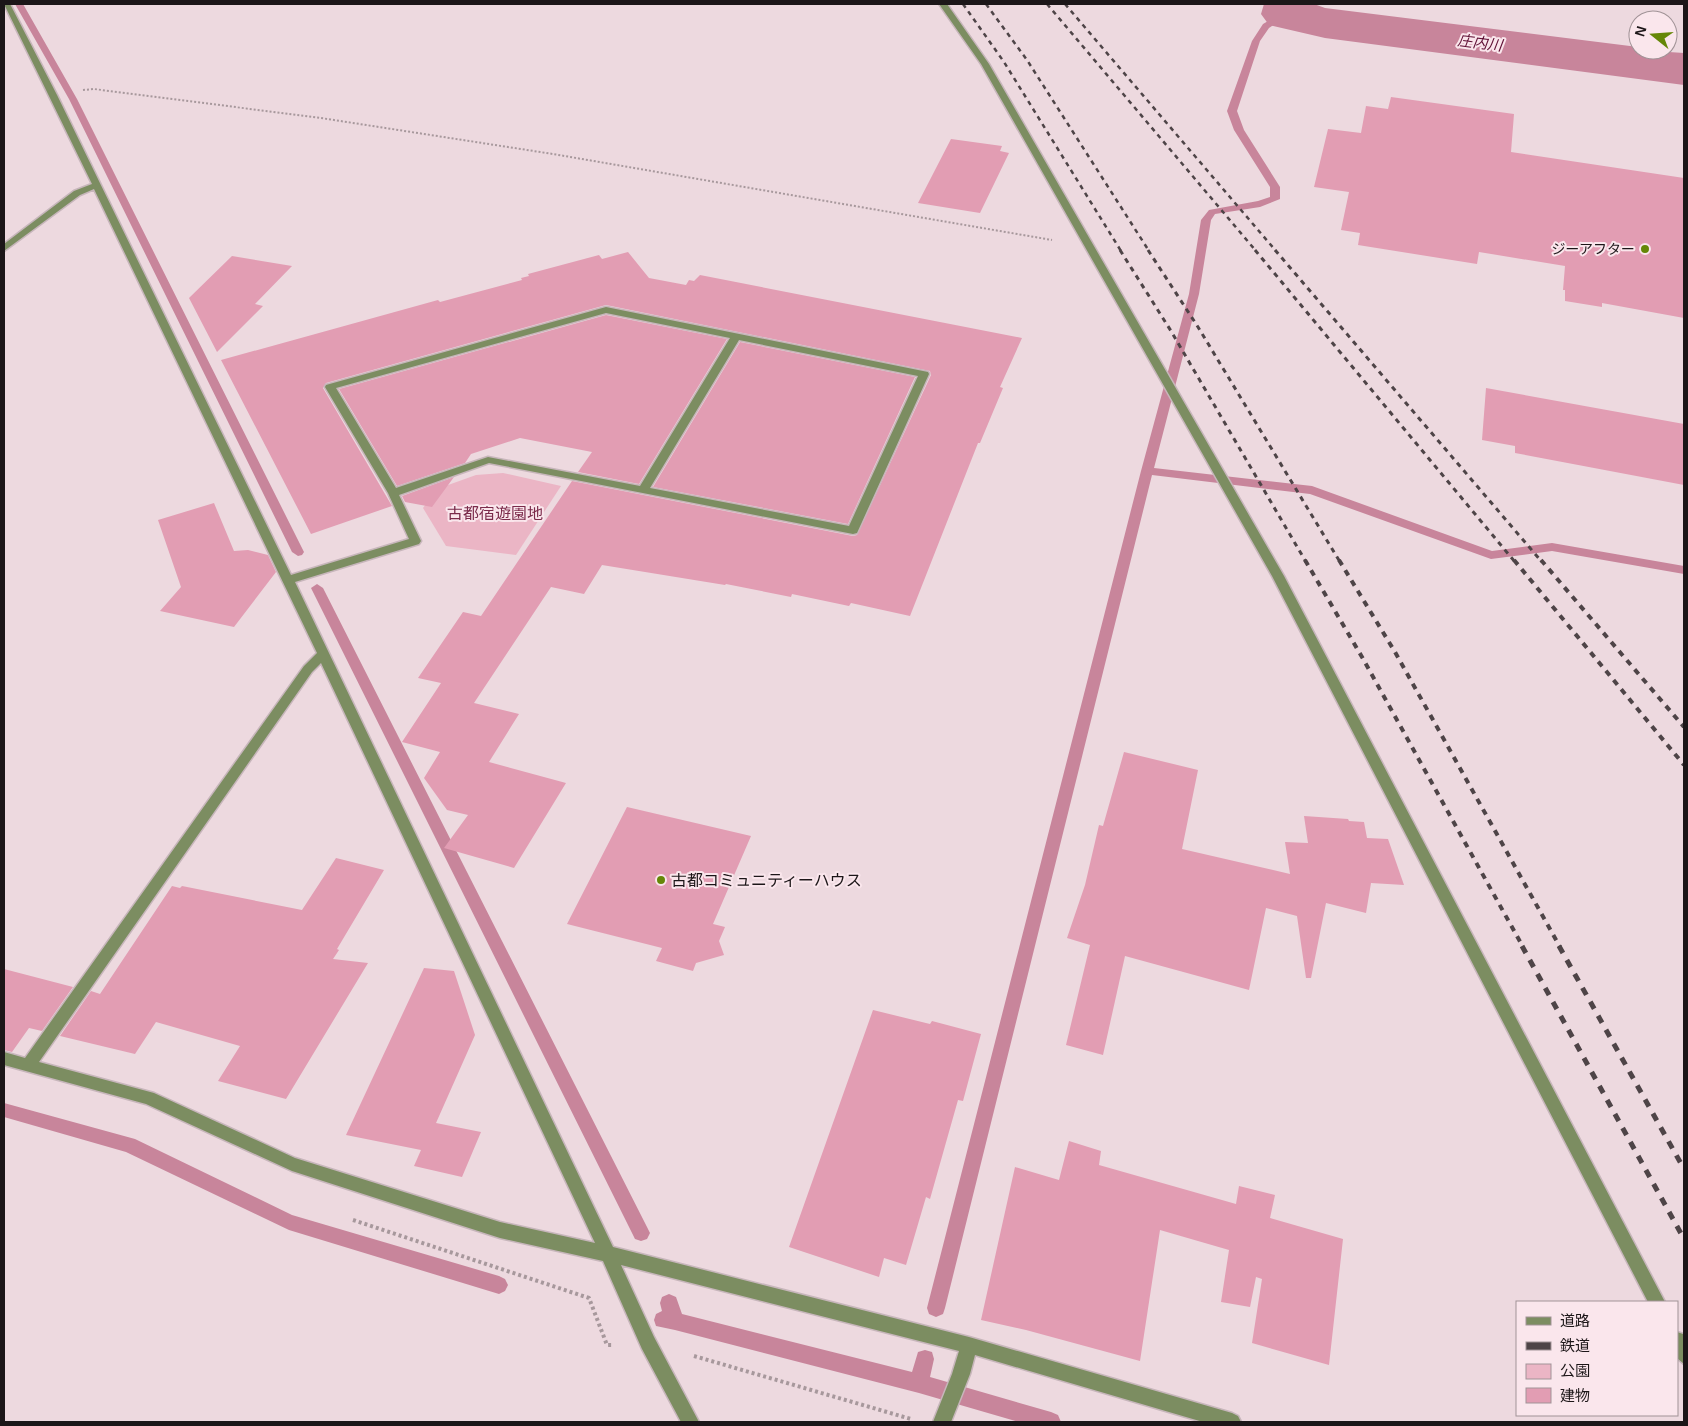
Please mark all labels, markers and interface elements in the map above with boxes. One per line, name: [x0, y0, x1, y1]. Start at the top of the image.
north arrow: [1628, 10, 1678, 60]
text: N: [1631, 24, 1650, 38]
water label: 庄内川: [1457, 31, 1505, 54]
place label: ジーアフター: [1552, 241, 1635, 257]
marker: ジーアフター: [1639, 243, 1651, 255]
park label: 古都宿遊園地: [447, 505, 543, 522]
place label: 古都コミュニティーハウス: [671, 872, 862, 889]
marker: 古都コミュニティーハウス: [655, 874, 667, 886]
legend: [1516, 1301, 1678, 1416]
text: 道路: [1560, 1312, 1590, 1329]
text: 鉄道: [1560, 1337, 1590, 1354]
text: 公園: [1560, 1362, 1590, 1379]
text: 建物: [1560, 1387, 1590, 1404]

